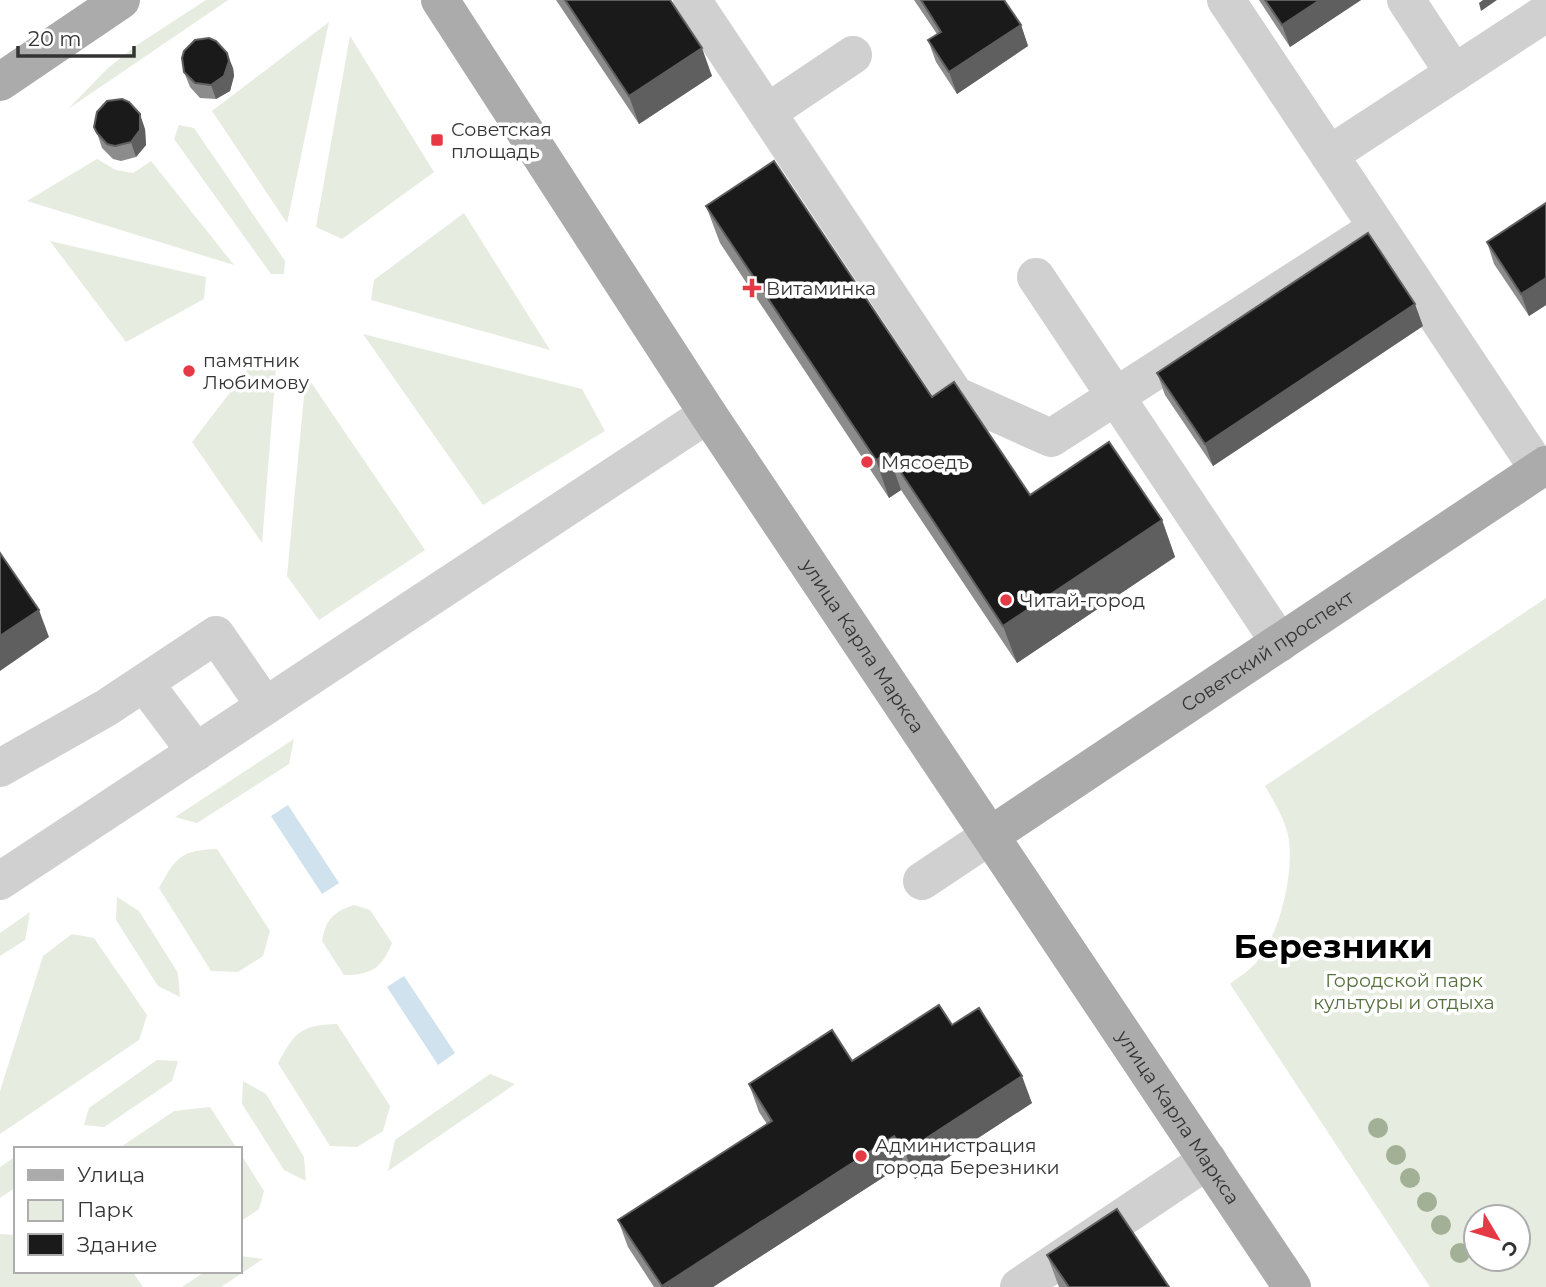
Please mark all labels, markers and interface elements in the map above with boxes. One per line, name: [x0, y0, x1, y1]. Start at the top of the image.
scale bar: [18, 14, 133, 58]
text: 20 m: [28, 26, 82, 51]
place label: Советская площадь: [451, 118, 552, 163]
marker: Советская площадь: [429, 132, 445, 148]
place label: Витаминка: [766, 277, 876, 300]
marker: Витаминка: [744, 280, 760, 296]
place label: памятник Любимову: [203, 349, 310, 394]
marker: памятник Любимову: [181, 363, 197, 379]
place label: Мясоедъ: [881, 451, 969, 474]
marker: Мясоедъ: [859, 454, 875, 470]
street label: улица Карла Маркса: [796, 554, 929, 737]
street label: Советский проспект: [1177, 585, 1358, 717]
place label: Читай-город: [1020, 589, 1145, 612]
marker: Читай-город: [998, 592, 1014, 608]
district label: Березники: [1233, 926, 1433, 966]
park label: Городской парк культуры и отдыха: [1313, 969, 1495, 1014]
street label: улица Карла Маркса: [1111, 1025, 1244, 1209]
place label: Администрация города Березники: [875, 1134, 1060, 1179]
legend: [14, 1147, 242, 1273]
marker: Администрация города Березники: [853, 1148, 869, 1164]
text: Улица: [77, 1162, 145, 1187]
text: Парк: [77, 1197, 133, 1222]
north arrow: [1462, 1203, 1532, 1273]
text: Здание: [77, 1232, 158, 1257]
text: С: [1497, 1236, 1523, 1261]

